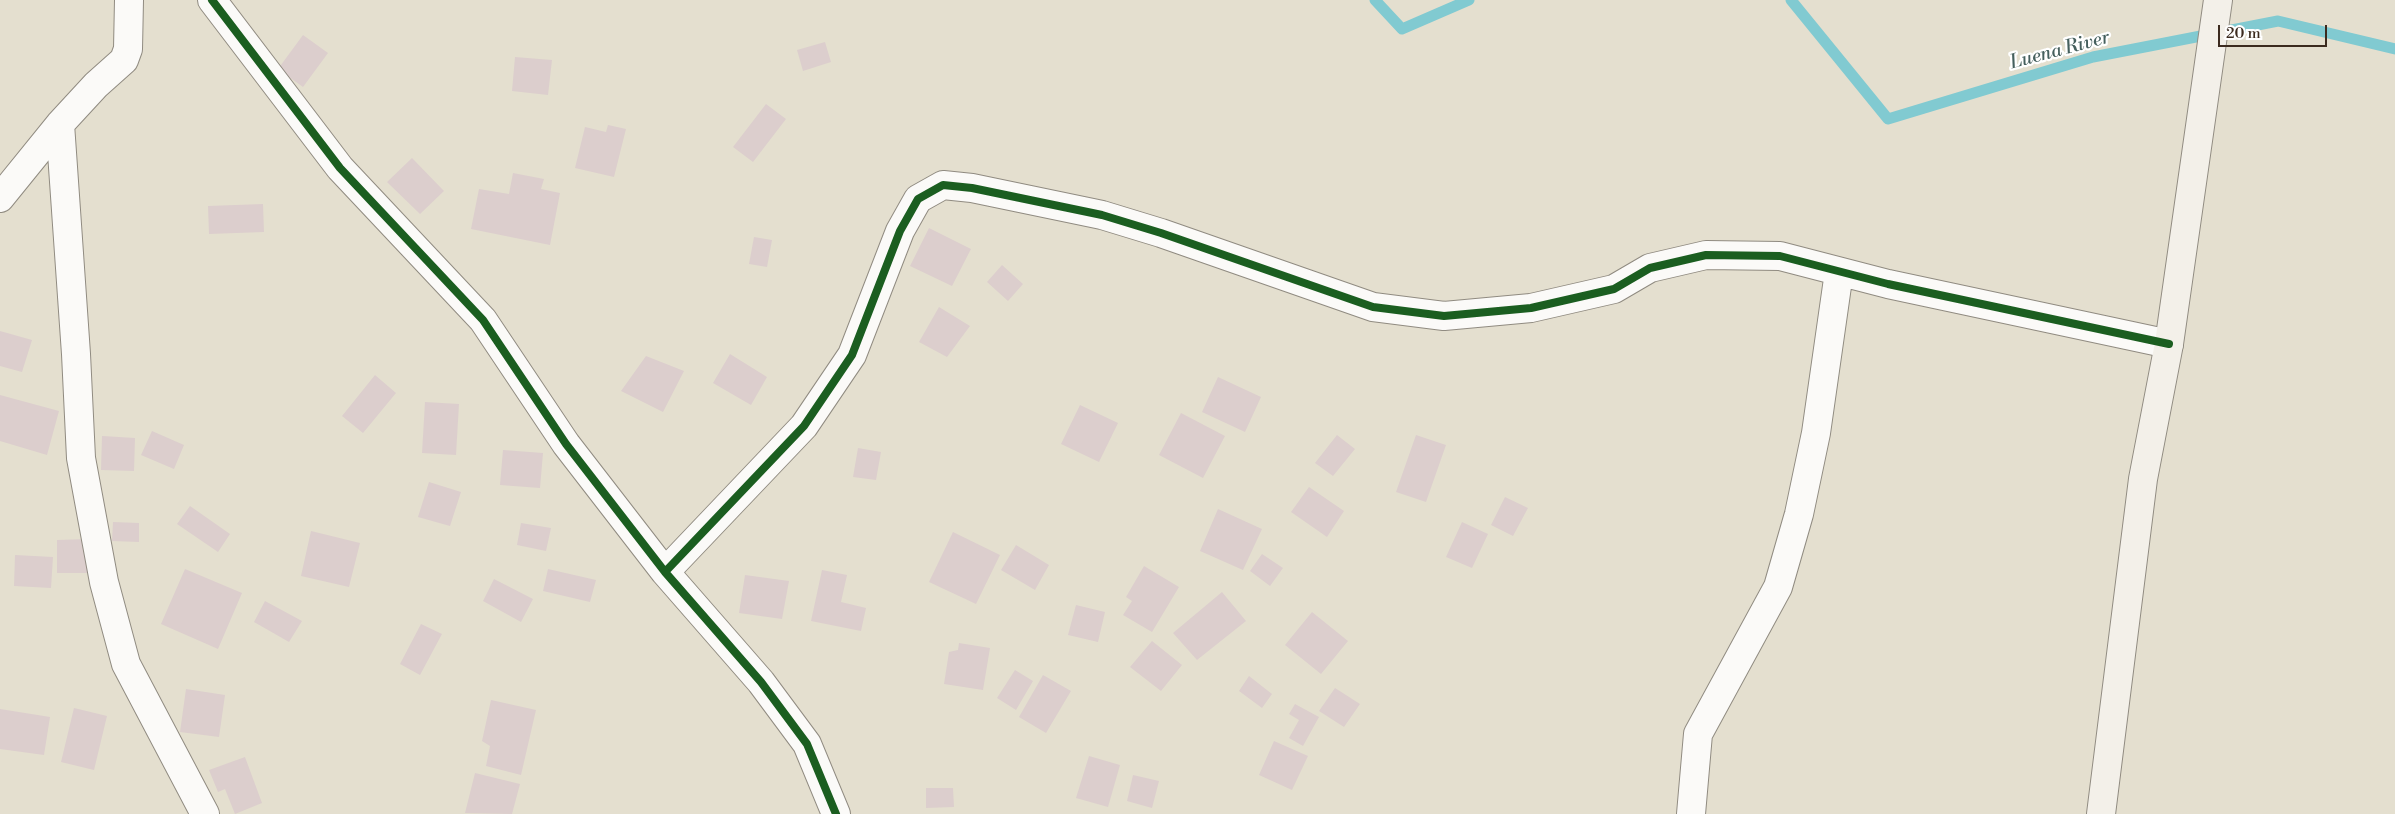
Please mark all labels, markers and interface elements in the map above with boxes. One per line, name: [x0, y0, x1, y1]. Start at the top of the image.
scale bar: [2220, 15, 2329, 47]
text: 20 m: [2226, 24, 2261, 43]
water label: Luena River: [2008, 27, 2112, 75]

